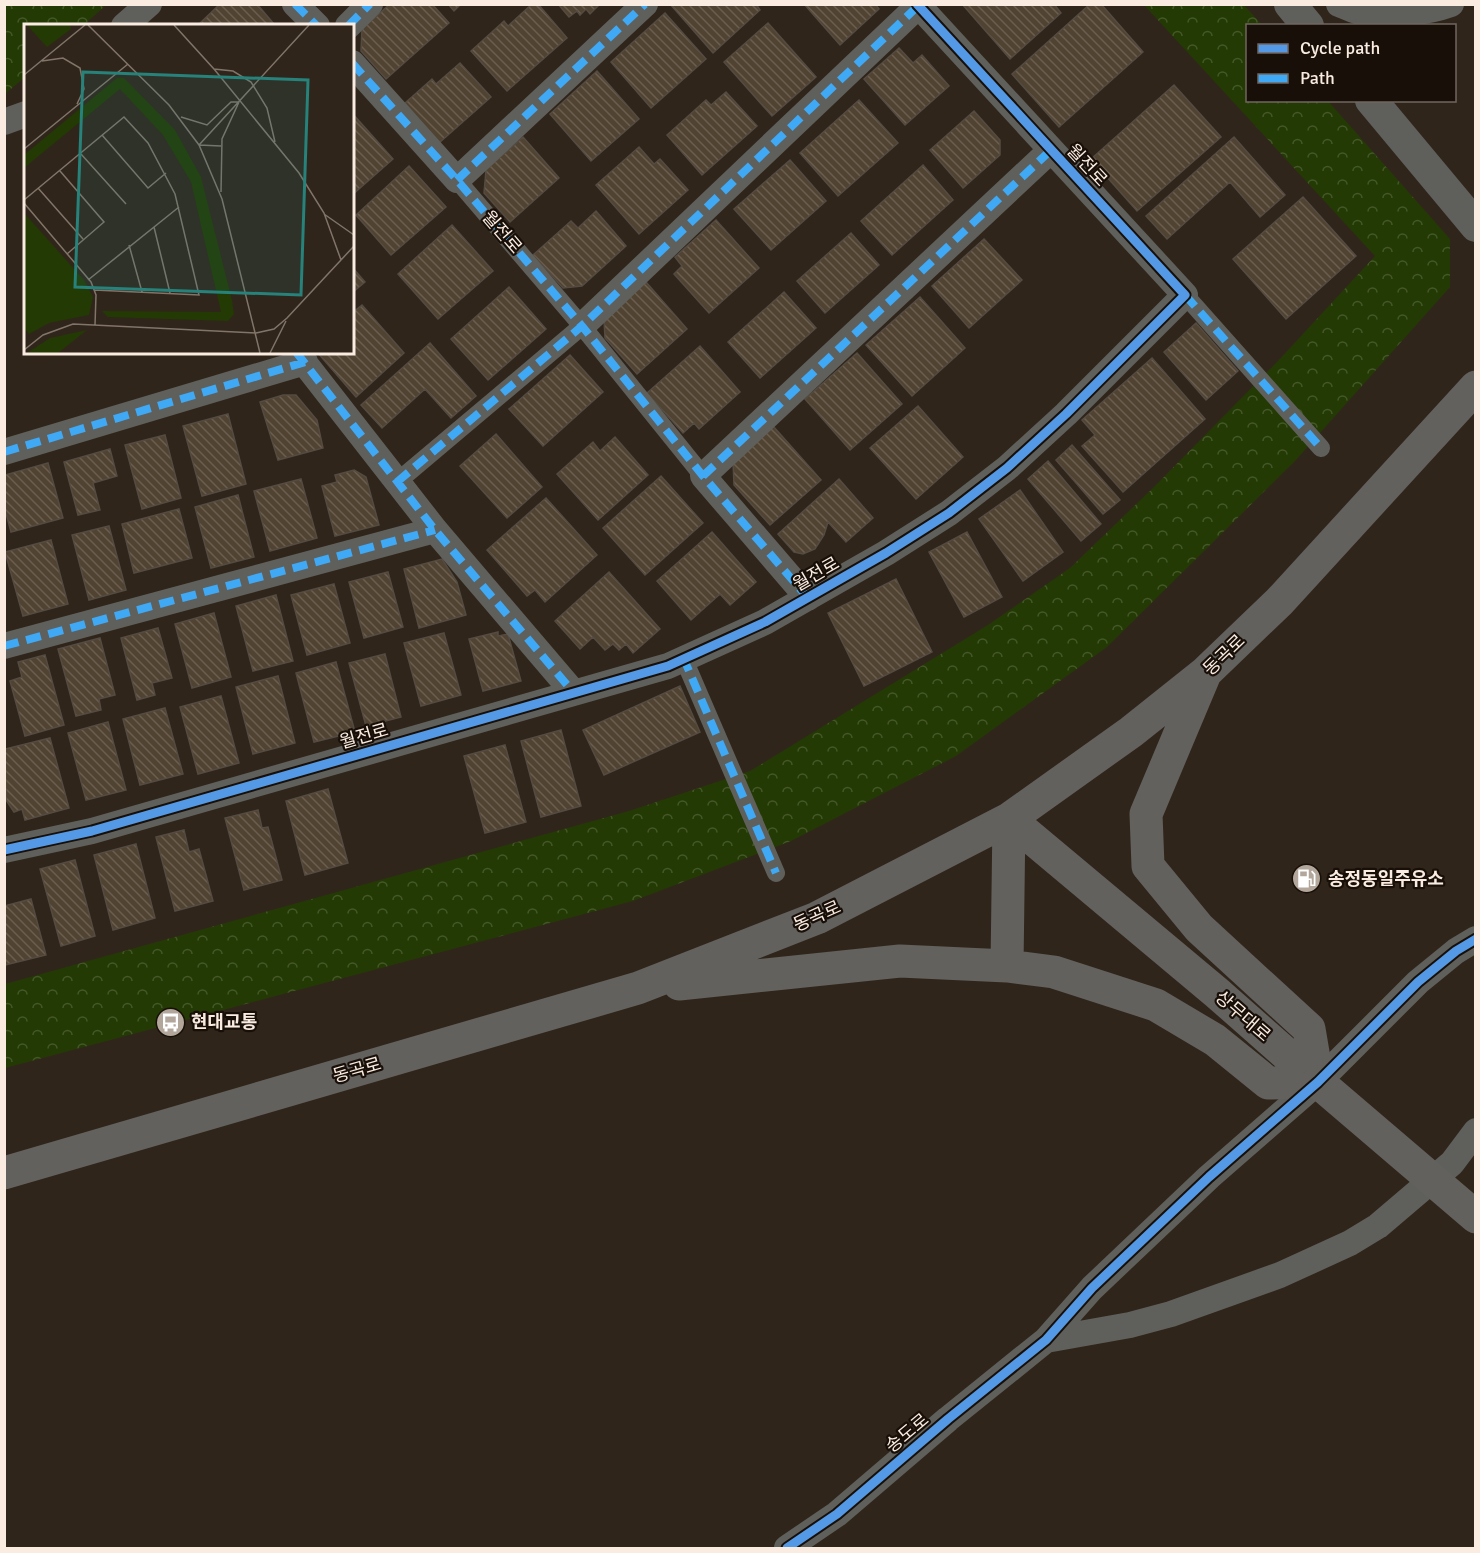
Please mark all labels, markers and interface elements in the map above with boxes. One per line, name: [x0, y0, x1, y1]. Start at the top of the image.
inset map: [24, 24, 354, 354]
legend: [1246, 24, 1456, 102]
text: Cycle path: [1300, 37, 1380, 59]
text: Path: [1300, 67, 1335, 89]
street label: 월전로: [1062, 139, 1112, 191]
street label: 월전로: [477, 206, 527, 258]
street label: 월전로: [789, 552, 843, 596]
street label: 동곡로: [1198, 630, 1250, 680]
street label: 월전로: [337, 719, 391, 753]
fuel station icon: 송정동일주유소: [1291, 863, 1323, 895]
place label: 송정동일주유소: [1328, 868, 1444, 890]
street label: 동곡로: [790, 896, 844, 936]
street label: 상무대로: [1211, 986, 1275, 1046]
bus stop icon: 현대교통: [154, 1006, 186, 1038]
place label: 현대교통: [191, 1011, 257, 1033]
street label: 동곡로: [330, 1053, 384, 1087]
street label: 송도로: [881, 1409, 933, 1457]

